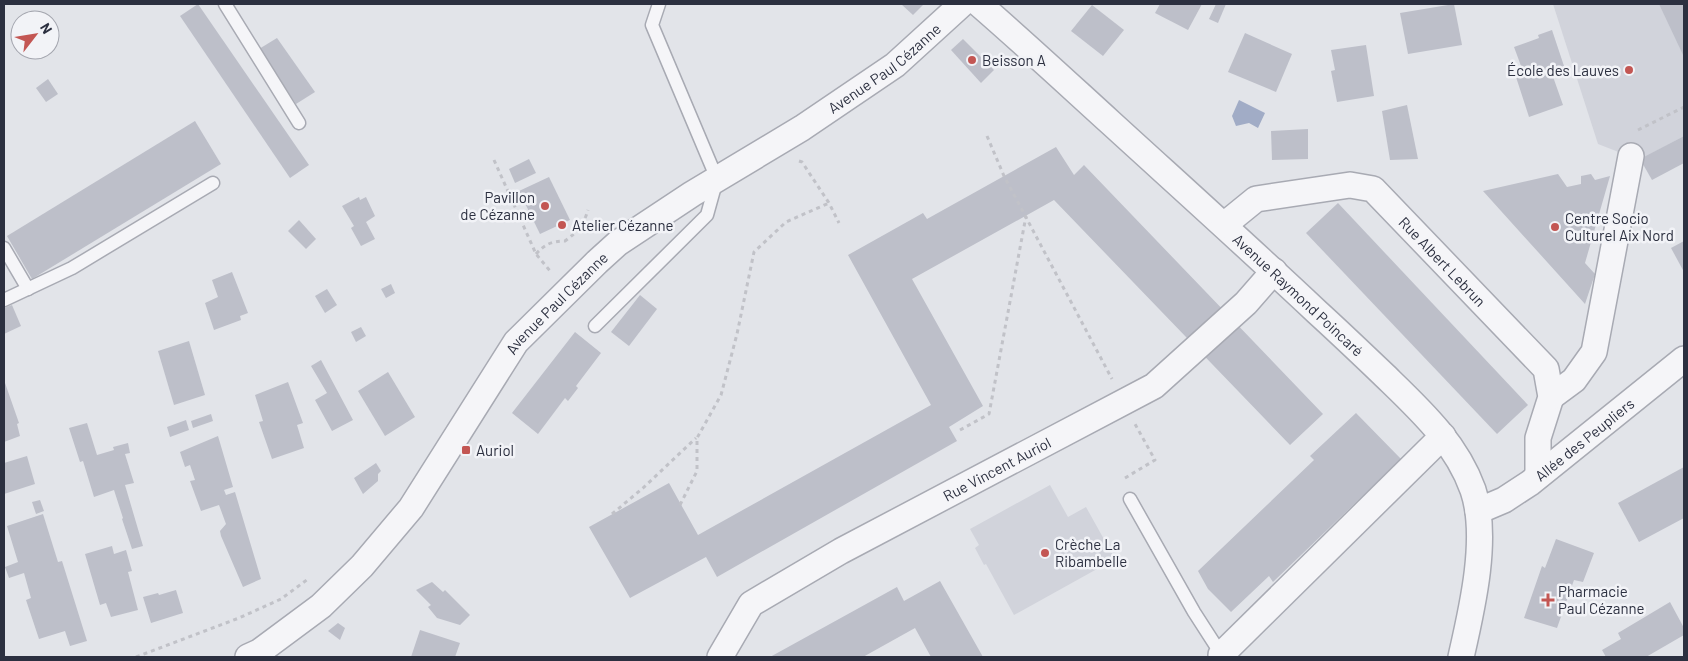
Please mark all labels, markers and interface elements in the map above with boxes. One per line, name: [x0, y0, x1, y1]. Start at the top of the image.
north arrow: [10, 10, 60, 60]
street label: Avenue Paul Cézanne: [824, 19, 944, 117]
text: N: [37, 20, 56, 36]
place label: Beisson A: [982, 51, 1046, 69]
marker: Beisson A: [966, 54, 978, 66]
place label: École des Lauves: [1507, 61, 1619, 79]
marker: École des Lauves: [1623, 64, 1635, 76]
place label: Pavillon de Cézanne: [460, 188, 535, 223]
marker: Pavillon de Cézanne: [539, 200, 551, 212]
place label: Centre Socio Culturel Aix Nord: [1565, 209, 1674, 244]
street label: Rue Albert Lebrun: [1395, 213, 1490, 310]
place label: Atelier Cézanne: [572, 216, 673, 234]
marker: Atelier Cézanne: [556, 219, 568, 231]
marker: Centre Socio Culturel Aix Nord: [1549, 221, 1561, 233]
street label: Avenue Raymond Poincaré: [1229, 230, 1367, 360]
street label: Avenue Paul Cézanne: [502, 248, 611, 357]
street label: Allée des Peupliers: [1531, 394, 1638, 485]
street label: Rue Vincent Auriol: [940, 433, 1054, 505]
place label: Auriol: [476, 441, 514, 459]
marker: Auriol: [460, 444, 472, 456]
place label: Crèche La Ribambelle: [1055, 535, 1127, 570]
marker: Crèche La Ribambelle: [1039, 547, 1051, 559]
place label: Pharmacie Paul Cézanne: [1558, 582, 1644, 617]
marker: Pharmacie Paul Cézanne: [1542, 594, 1554, 606]

